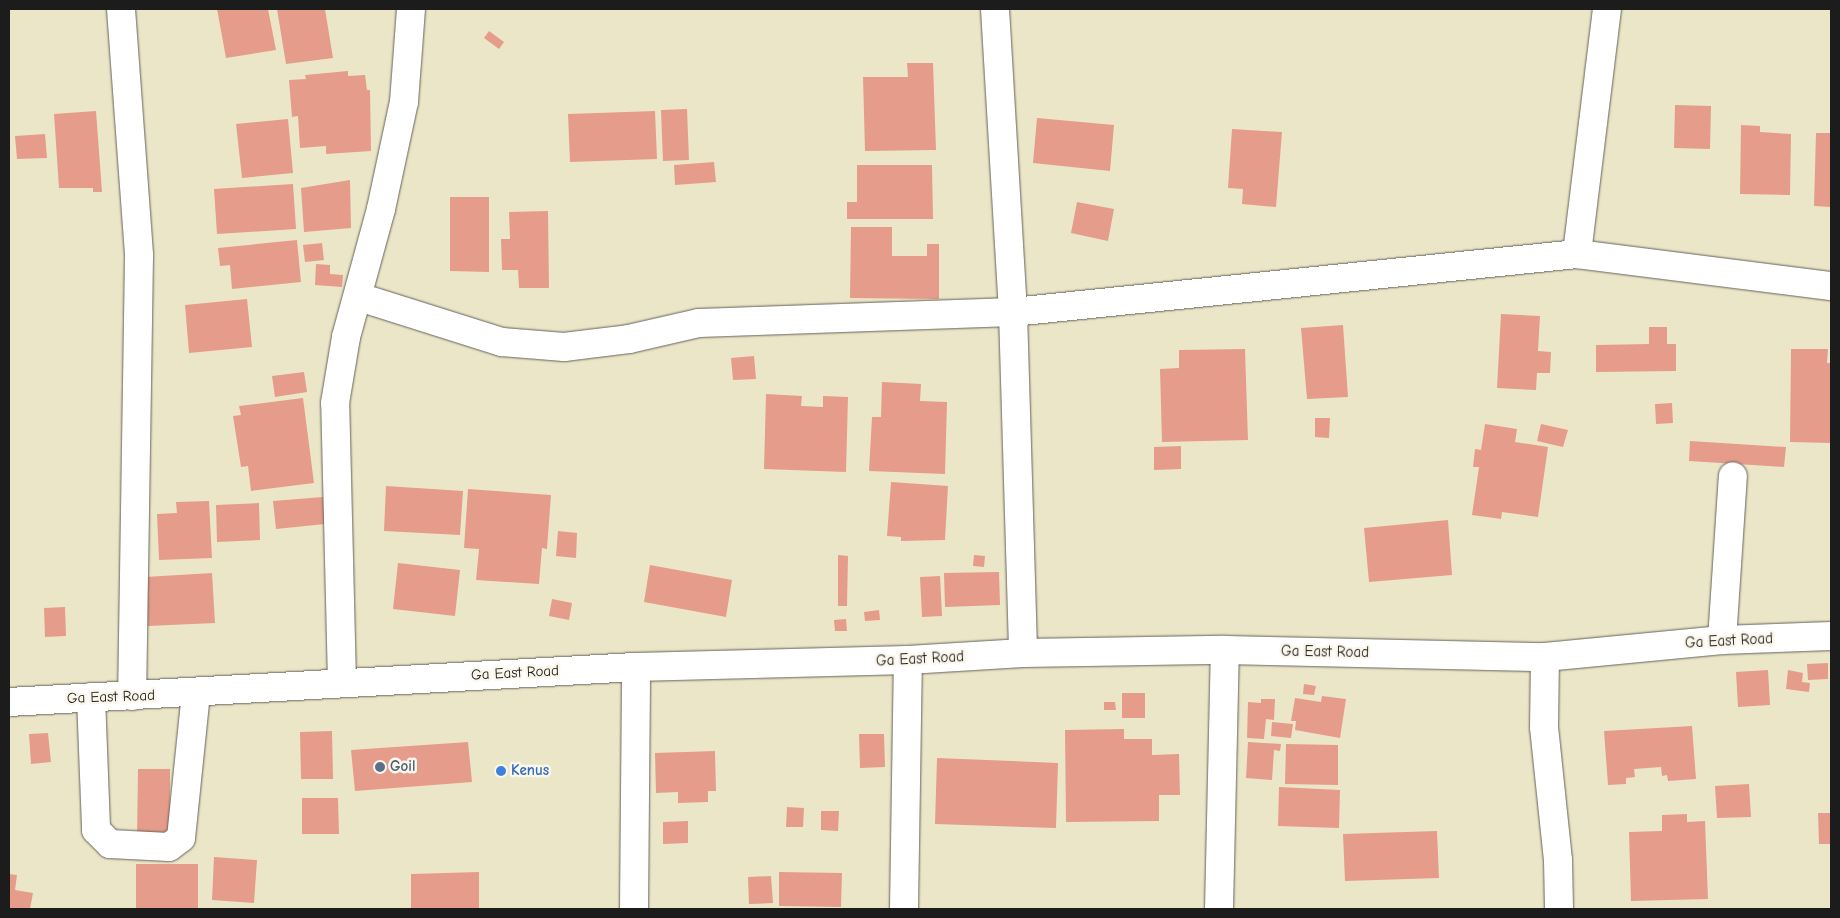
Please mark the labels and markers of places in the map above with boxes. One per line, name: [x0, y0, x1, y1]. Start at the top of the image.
place label: Goil: [390, 758, 416, 776]
marker: Goil: [374, 761, 386, 773]
place label: Kenus: [511, 762, 549, 780]
marker: Kenus: [495, 765, 507, 777]

